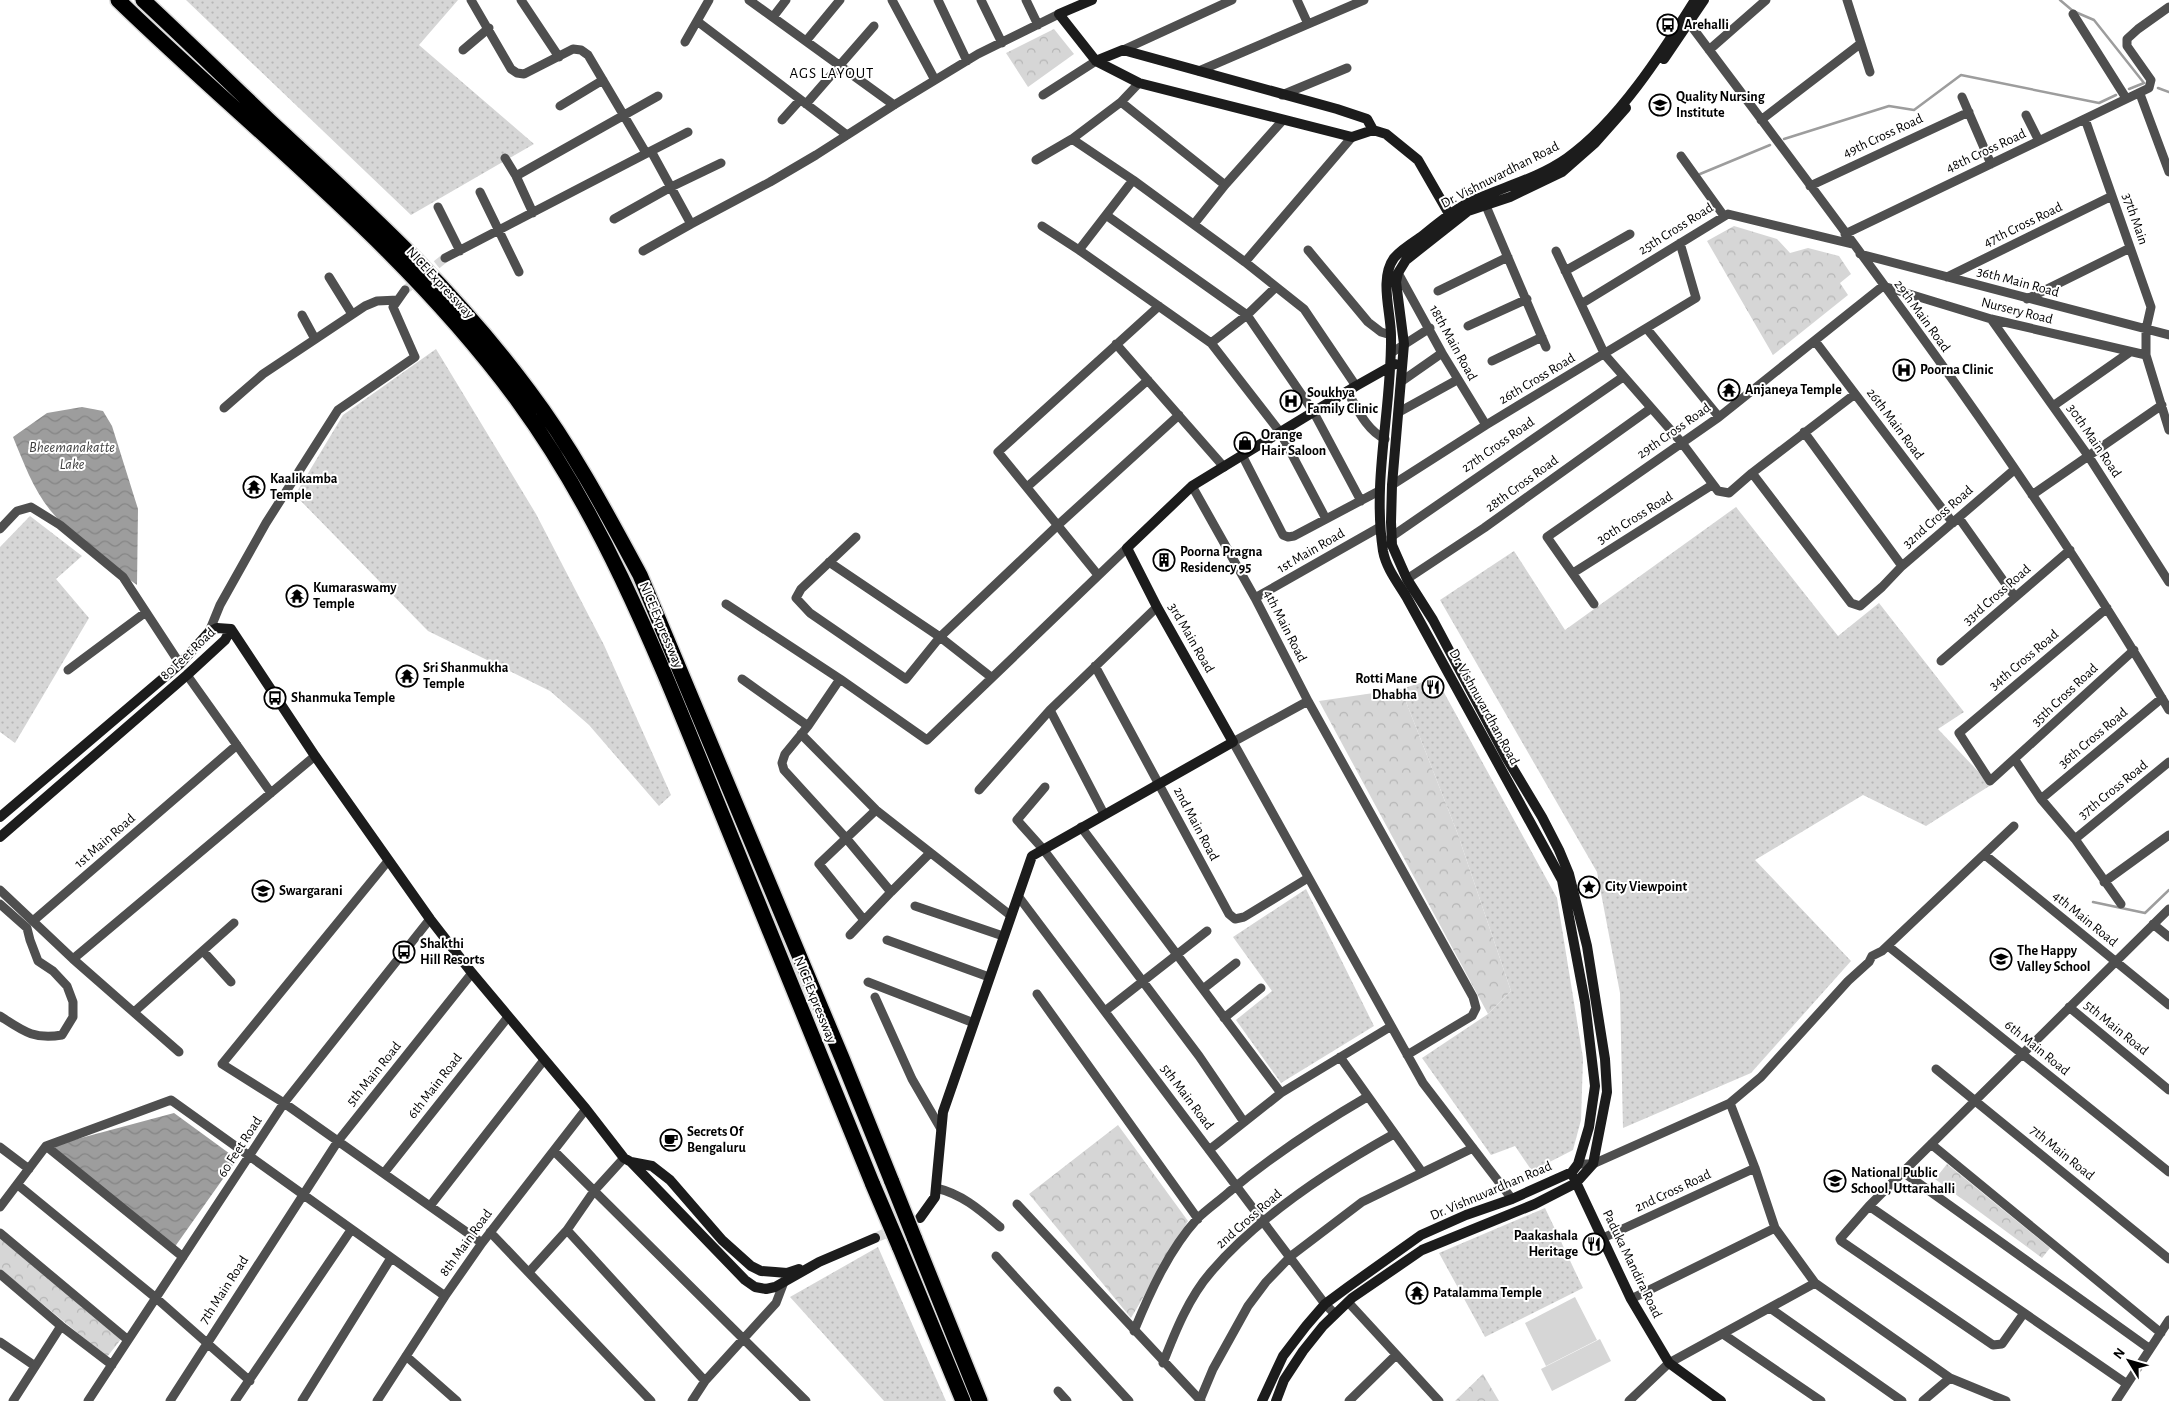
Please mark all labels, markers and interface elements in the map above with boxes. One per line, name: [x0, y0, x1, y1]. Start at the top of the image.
bus stop icon: Arehalli: [1656, 13, 1680, 37]
place label: Arehalli: [1684, 18, 1729, 32]
district label: AGS LAYOUT: [790, 66, 874, 81]
place label: Quality Nursing Institute: [1676, 90, 1766, 120]
school or university icon: Quality Nursing Institute: [1648, 93, 1672, 117]
street label: 49th Cross Road: [1841, 111, 1925, 161]
street label: 48th Cross Road: [1944, 126, 2028, 176]
street label: Dr. Vishnuvardhan Road: [1439, 139, 1561, 211]
street label: 37th Main: [2120, 191, 2150, 247]
street label: 25th Cross Road: [1636, 200, 1716, 258]
street label: 47th Cross Road: [1981, 200, 2065, 250]
street label: NICE Expressway: [403, 245, 477, 321]
street label: 36th Main Road: [1975, 264, 2061, 300]
street label: 29th Main Road: [1891, 277, 1953, 355]
street label: Nursery Road: [1980, 295, 2054, 327]
street label: 18th Main Road: [1427, 303, 1479, 383]
street label: 26th Cross Road: [1497, 351, 1577, 407]
hospital icon: Poorna Clinic: [1892, 358, 1916, 382]
place label: Poorna Clinic: [1920, 363, 1994, 377]
temple icon: Anjaneya Temple: [1717, 378, 1741, 402]
place label: Anjaneya Temple: [1745, 383, 1842, 397]
place label: Soukhya Family Clinic: [1307, 386, 1378, 416]
street label: 26th Main Road: [1864, 386, 1926, 462]
hospital icon: Soukhya Family Clinic: [1279, 389, 1303, 413]
street label: 29th Cross Road: [1635, 401, 1713, 461]
street label: 30th Main Road: [2064, 402, 2124, 480]
street label: 27th Cross Road: [1459, 415, 1537, 475]
place label: Orange Hair Saloon: [1261, 428, 1326, 458]
shop icon: Orange Hair Saloon: [1233, 431, 1257, 455]
water label: Bheemanakatte Lake: [29, 440, 115, 472]
street label: 28th Cross Road: [1483, 453, 1561, 515]
place label: Kaalikamba Temple: [270, 472, 338, 502]
temple icon: Kaalikamba Temple: [242, 475, 266, 499]
street label: 32nd Cross Road: [1900, 483, 1976, 551]
street label: 30th Cross Road: [1595, 489, 1675, 547]
street label: 1st Main Road: [1275, 526, 1347, 576]
place label: Poorna Pragna Residency 95: [1180, 545, 1263, 575]
building icon: Poorna Pragna Residency 95: [1152, 548, 1176, 572]
street label: 33rd Cross Road: [1961, 562, 2033, 628]
street label: NICE Expressway: [637, 580, 685, 670]
place label: Kumaraswamy Temple: [313, 581, 397, 611]
temple icon: Kumaraswamy Temple: [285, 584, 309, 608]
street label: 4th Main Road: [1261, 588, 1309, 664]
street label: 3rd Main Road: [1165, 601, 1217, 675]
street label: 80 Feet Road: [158, 625, 218, 683]
street label: 34th Cross Road: [1987, 627, 2061, 693]
street label: Dr. Vishnuvardhan Road: [1446, 647, 1522, 767]
place label: Sri Shanmukha Temple: [423, 661, 509, 691]
street label: 35th Cross Road: [2029, 661, 2101, 729]
temple icon: Sri Shanmukha Temple: [395, 664, 419, 688]
place label: Rotti Mane Dhabha: [1355, 672, 1417, 702]
restaurant icon: Rotti Mane Dhabha: [1421, 675, 1445, 699]
bus stop icon: Shanmuka Temple: [263, 686, 287, 710]
place label: Shanmuka Temple: [291, 691, 395, 705]
street label: 36th Cross Road: [2056, 705, 2130, 771]
street label: 37th Cross Road: [2076, 758, 2150, 822]
street label: 2nd Main Road: [1171, 785, 1221, 863]
street label: 1st Main Road: [72, 811, 138, 871]
place icon: City Viewpoint: [1577, 875, 1601, 899]
school or university icon: Swargarani: [251, 879, 275, 903]
place label: City Viewpoint: [1605, 880, 1687, 894]
place label: Swargarani: [279, 884, 343, 898]
street label: 4th Main Road: [2050, 889, 2120, 949]
place label: Shakthi Hill Resorts: [420, 937, 485, 967]
bus stop icon: Shakthi Hill Resorts: [392, 940, 416, 964]
place label: The Happy Valley School: [2017, 944, 2091, 974]
school or university icon: The Happy Valley School: [1989, 947, 2013, 971]
street label: NICE Expressway: [791, 955, 839, 1045]
street label: 5th Main Road: [2081, 998, 2151, 1058]
street label: 6th Main Road: [2002, 1018, 2072, 1078]
street label: 5th Main Road: [344, 1039, 404, 1109]
street label: 6th Main Road: [405, 1051, 465, 1121]
street label: 5th Main Road: [1158, 1062, 1216, 1132]
street label: 60 Feet Road: [215, 1114, 265, 1180]
street label: 7th Main Road: [2027, 1123, 2097, 1183]
place label: Secrets Of Bengaluru: [687, 1125, 746, 1155]
cafe icon: Secrets Of Bengaluru: [659, 1128, 683, 1152]
street label: Dr. Vishnuvardhan Road: [1428, 1159, 1554, 1223]
place label: National Public School, Uttarahalli: [1851, 1166, 1955, 1196]
street label: 2nd Cross Road: [1633, 1167, 1713, 1215]
school or university icon: National Public School, Uttarahalli: [1823, 1169, 1847, 1193]
street label: 2nd Cross Road: [1213, 1187, 1285, 1251]
street label: 8th Main Road: [437, 1207, 495, 1279]
street label: Paduka Mandira Road: [1600, 1208, 1664, 1320]
place label: Paakashala Heritage: [1514, 1229, 1578, 1259]
restaurant icon: Paakashala Heritage: [1582, 1232, 1606, 1256]
street label: 7th Main Road: [197, 1253, 251, 1327]
temple icon: Patalamma Temple: [1405, 1281, 1429, 1305]
place label: Patalamma Temple: [1433, 1286, 1542, 1300]
north arrow: [2104, 1336, 2154, 1386]
text: N: [2111, 1346, 2128, 1362]

